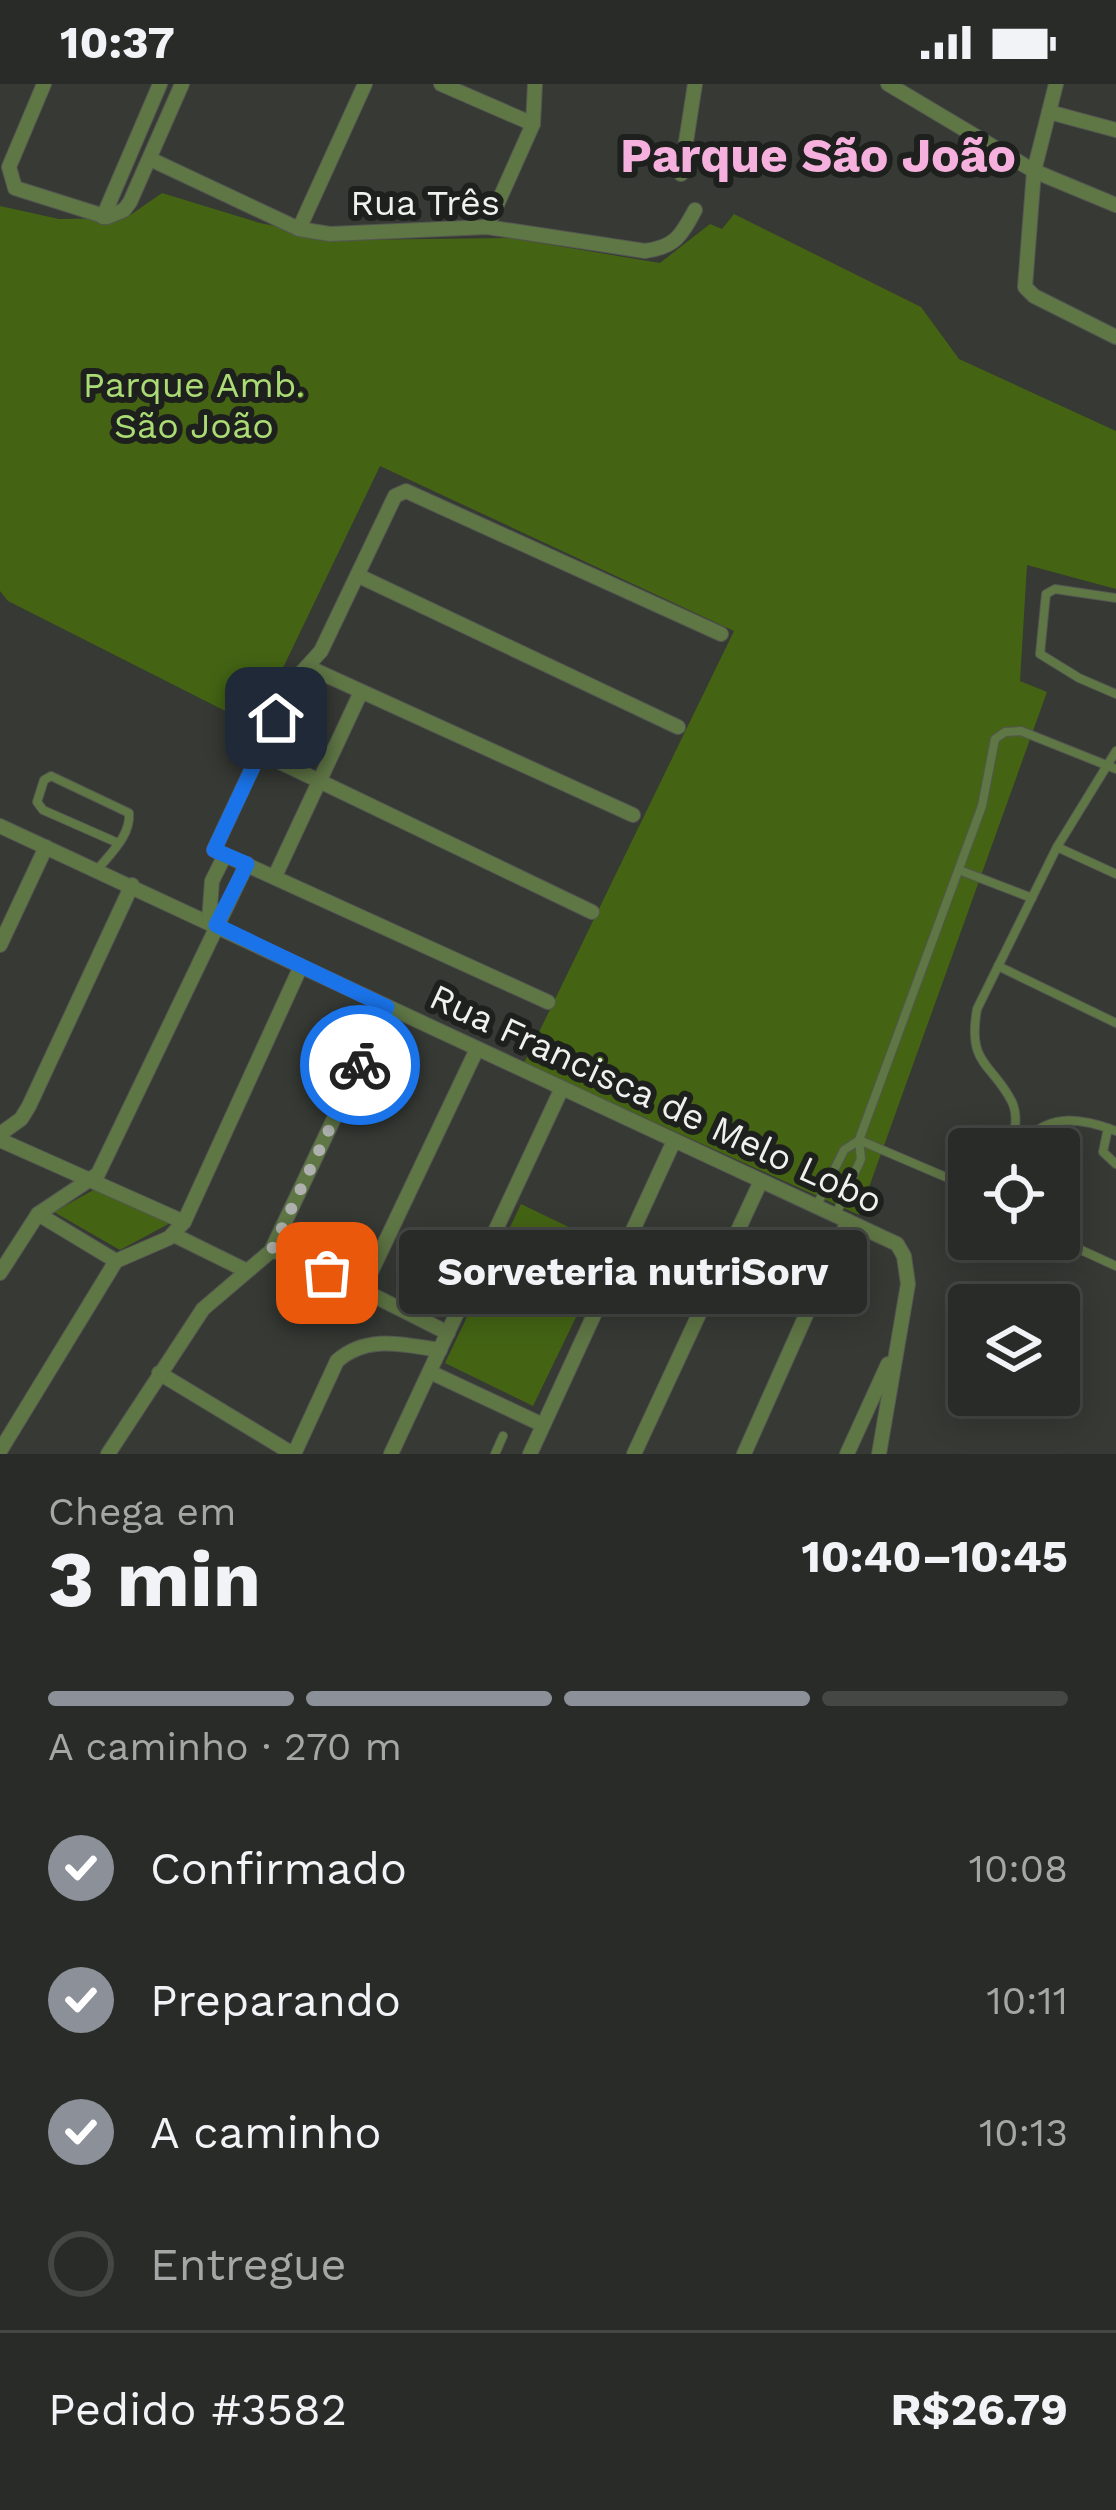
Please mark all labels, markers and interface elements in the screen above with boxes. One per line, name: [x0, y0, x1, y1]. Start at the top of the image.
text: 10:37: [60, 16, 175, 69]
district label: Parque São João: [620, 127, 1016, 184]
street label: Rua Três: [350, 182, 500, 224]
park label: Parque Amb. São João: [83, 364, 305, 447]
pin: [225, 667, 327, 769]
icon: home: [243, 685, 309, 751]
street label: Rua Francisca de Melo Lobo: [423, 976, 889, 1222]
courier: [300, 1005, 420, 1125]
icon: bike: [327, 1032, 393, 1098]
map controls: [948, 1128, 1080, 1416]
button: locate: [948, 1128, 1080, 1260]
pin: [276, 1222, 378, 1324]
callout: Sorveteria nutriSorv: [399, 1231, 867, 1315]
icon: bag: [294, 1240, 360, 1306]
text: Sorveteria nutriSorv: [438, 1249, 828, 1294]
button: layers: [948, 1284, 1080, 1416]
text: Chega em: [48, 1489, 236, 1534]
text: 10:40–10:45: [801, 1530, 1068, 1583]
text: 3 min: [48, 1533, 261, 1625]
text: A caminho · 270 m: [48, 1724, 402, 1769]
icon: check: [48, 1835, 114, 1901]
text: Confirmado: [150, 1842, 407, 1895]
text: 10:08: [969, 1846, 1068, 1891]
icon: check: [48, 1967, 114, 2033]
text: Preparando: [150, 1974, 401, 2027]
text: 10:11: [987, 1978, 1068, 2023]
icon: check: [48, 2099, 114, 2165]
text: A caminho: [150, 2106, 381, 2159]
text: 10:13: [979, 2110, 1068, 2155]
text: Entregue: [150, 2238, 346, 2291]
text: Pedido #3582: [48, 2383, 347, 2436]
text: R$26.79: [891, 2383, 1068, 2436]

